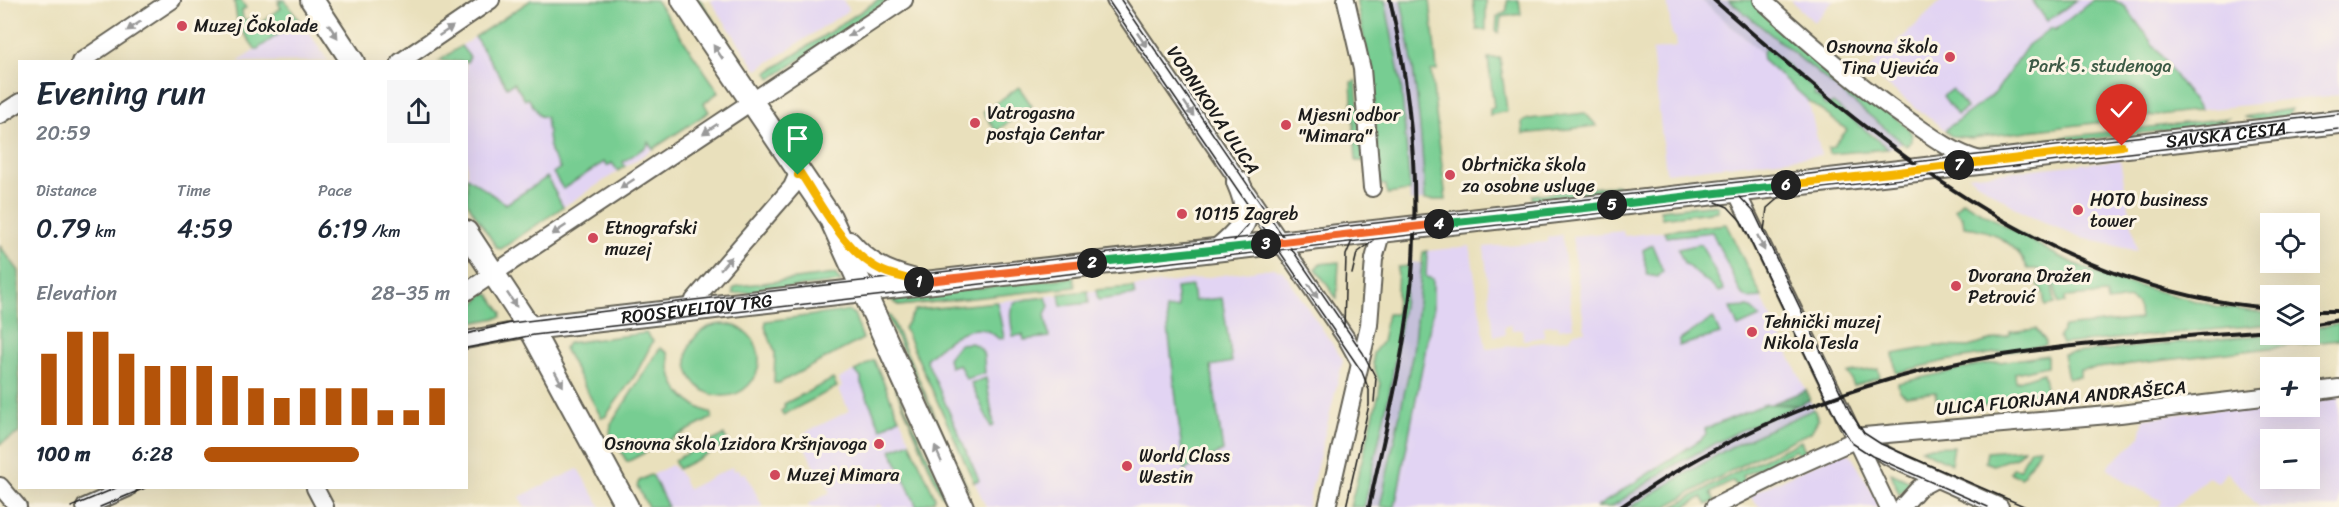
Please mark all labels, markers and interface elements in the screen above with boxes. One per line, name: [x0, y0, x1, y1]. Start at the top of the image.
place label: Muzej Čokolade: [194, 10, 318, 42]
marker: Muzej Čokolade: [175, 19, 189, 33]
one-way arrow: [126, 20, 142, 31]
one-way arrow: [327, 23, 338, 39]
one-way arrow: [437, 25, 453, 37]
one-way arrow: [847, 26, 863, 37]
place label: Osnovna škola Tina Ujevića: [1827, 31, 1939, 84]
one-way arrow: [1136, 32, 1147, 48]
street label: VODNIKOVA ULICA: [1158, 39, 1268, 181]
one-way arrow: [712, 45, 724, 61]
marker: Osnovna škola Tina Ujevića: [1943, 50, 1957, 64]
park label: Park 5. studenoga: [2028, 50, 2172, 82]
text: Evening run: [36, 64, 206, 122]
button: share: [387, 80, 450, 143]
pin: [2096, 84, 2147, 146]
icon: check: [2105, 93, 2138, 126]
place label: Vatrogasna postaja Centar: [986, 97, 1105, 150]
place label: Mjesni odbor "Mimara": [1298, 99, 1402, 152]
one-way arrow: [1183, 101, 1195, 117]
street label: SAVSKA CESTA: [2164, 112, 2288, 158]
pin: [772, 113, 823, 175]
text: 20:59: [36, 116, 91, 151]
marker: Vatrogasna postaja Centar: [968, 116, 982, 130]
marker: Mjesni odbor "Mimara": [1279, 118, 1293, 132]
icon: arrive: [781, 122, 814, 155]
one-way arrow: [702, 123, 718, 134]
place label: Obrtnička škola za osobne usluge: [1461, 149, 1595, 202]
pin: 7: [1944, 150, 1974, 180]
text: 7: [1954, 150, 1964, 179]
marker: Obrtnička škola za osobne usluge: [1443, 168, 1457, 182]
pin: 6: [1771, 170, 1801, 200]
text: 6: [1781, 170, 1791, 199]
text: Distance: [36, 176, 97, 205]
text: Time: [177, 176, 211, 205]
text: Pace: [318, 176, 352, 205]
one-way arrow: [619, 178, 635, 189]
place label: HOTO business tower: [2090, 184, 2209, 237]
pin: 5: [1597, 190, 1627, 220]
text: 5: [1607, 190, 1617, 219]
place label: 10115 Zagreb: [1194, 198, 1299, 230]
marker: HOTO business tower: [2071, 203, 2085, 217]
text: 0.79: [36, 205, 91, 251]
text: 4:59: [177, 205, 233, 251]
text: 6:19: [318, 205, 368, 251]
marker: 10115 Zagreb: [1175, 207, 1189, 221]
pin: 4: [1424, 209, 1454, 239]
text: 4: [1434, 209, 1444, 238]
place label: Etnografski muzej: [605, 212, 698, 265]
map controls: [2260, 213, 2320, 489]
button: locate: [2260, 213, 2320, 273]
text: km: [91, 217, 116, 246]
text: /km: [368, 217, 401, 246]
one-way arrow: [551, 224, 567, 236]
pin: 3: [1251, 229, 1281, 259]
text: 3: [1262, 229, 1270, 258]
marker: Etnografski muzej: [586, 231, 600, 245]
one-way arrow: [1757, 235, 1766, 252]
pin: 2: [1077, 248, 1107, 278]
text: 2: [1087, 248, 1097, 277]
one-way arrow: [719, 256, 732, 271]
place label: Dvorana Dražen Petrović: [1968, 260, 2091, 313]
pin: 1: [904, 267, 934, 297]
text: 1: [916, 267, 922, 296]
text: Elevation: [36, 276, 117, 311]
text: 28–35 m: [371, 276, 450, 311]
marker: Dvorana Dražen Petrović: [1949, 279, 1963, 293]
one-way arrow: [1307, 282, 1319, 298]
street label: ROOSEVELTOV TRG: [619, 284, 774, 334]
button: layers: [2260, 285, 2320, 345]
one-way arrow: [506, 292, 518, 308]
place label: Tehnički muzej Nikola Tesla: [1764, 306, 1881, 359]
marker: Tehnički muzej Nikola Tesla: [1745, 325, 1759, 339]
button: +: [2260, 357, 2320, 417]
one-way arrow: [554, 370, 564, 387]
street label: ULICA FLORIJANA ANDRAŠECA: [1935, 371, 2187, 425]
place label: Osnovna škola Izidora Kršnjavoga: [604, 428, 867, 460]
button: −: [2260, 429, 2320, 489]
text: 100 m: [36, 437, 90, 472]
text: 6:28: [132, 437, 173, 472]
marker: Osnovna škola Izidora Kršnjavoga: [872, 437, 886, 451]
place label: World Class Westin: [1139, 440, 1230, 493]
one-way arrow: [933, 444, 943, 462]
place label: Muzej Mimara: [787, 459, 900, 491]
marker: World Class Westin: [1120, 459, 1134, 473]
marker: Muzej Mimara: [768, 468, 782, 482]

